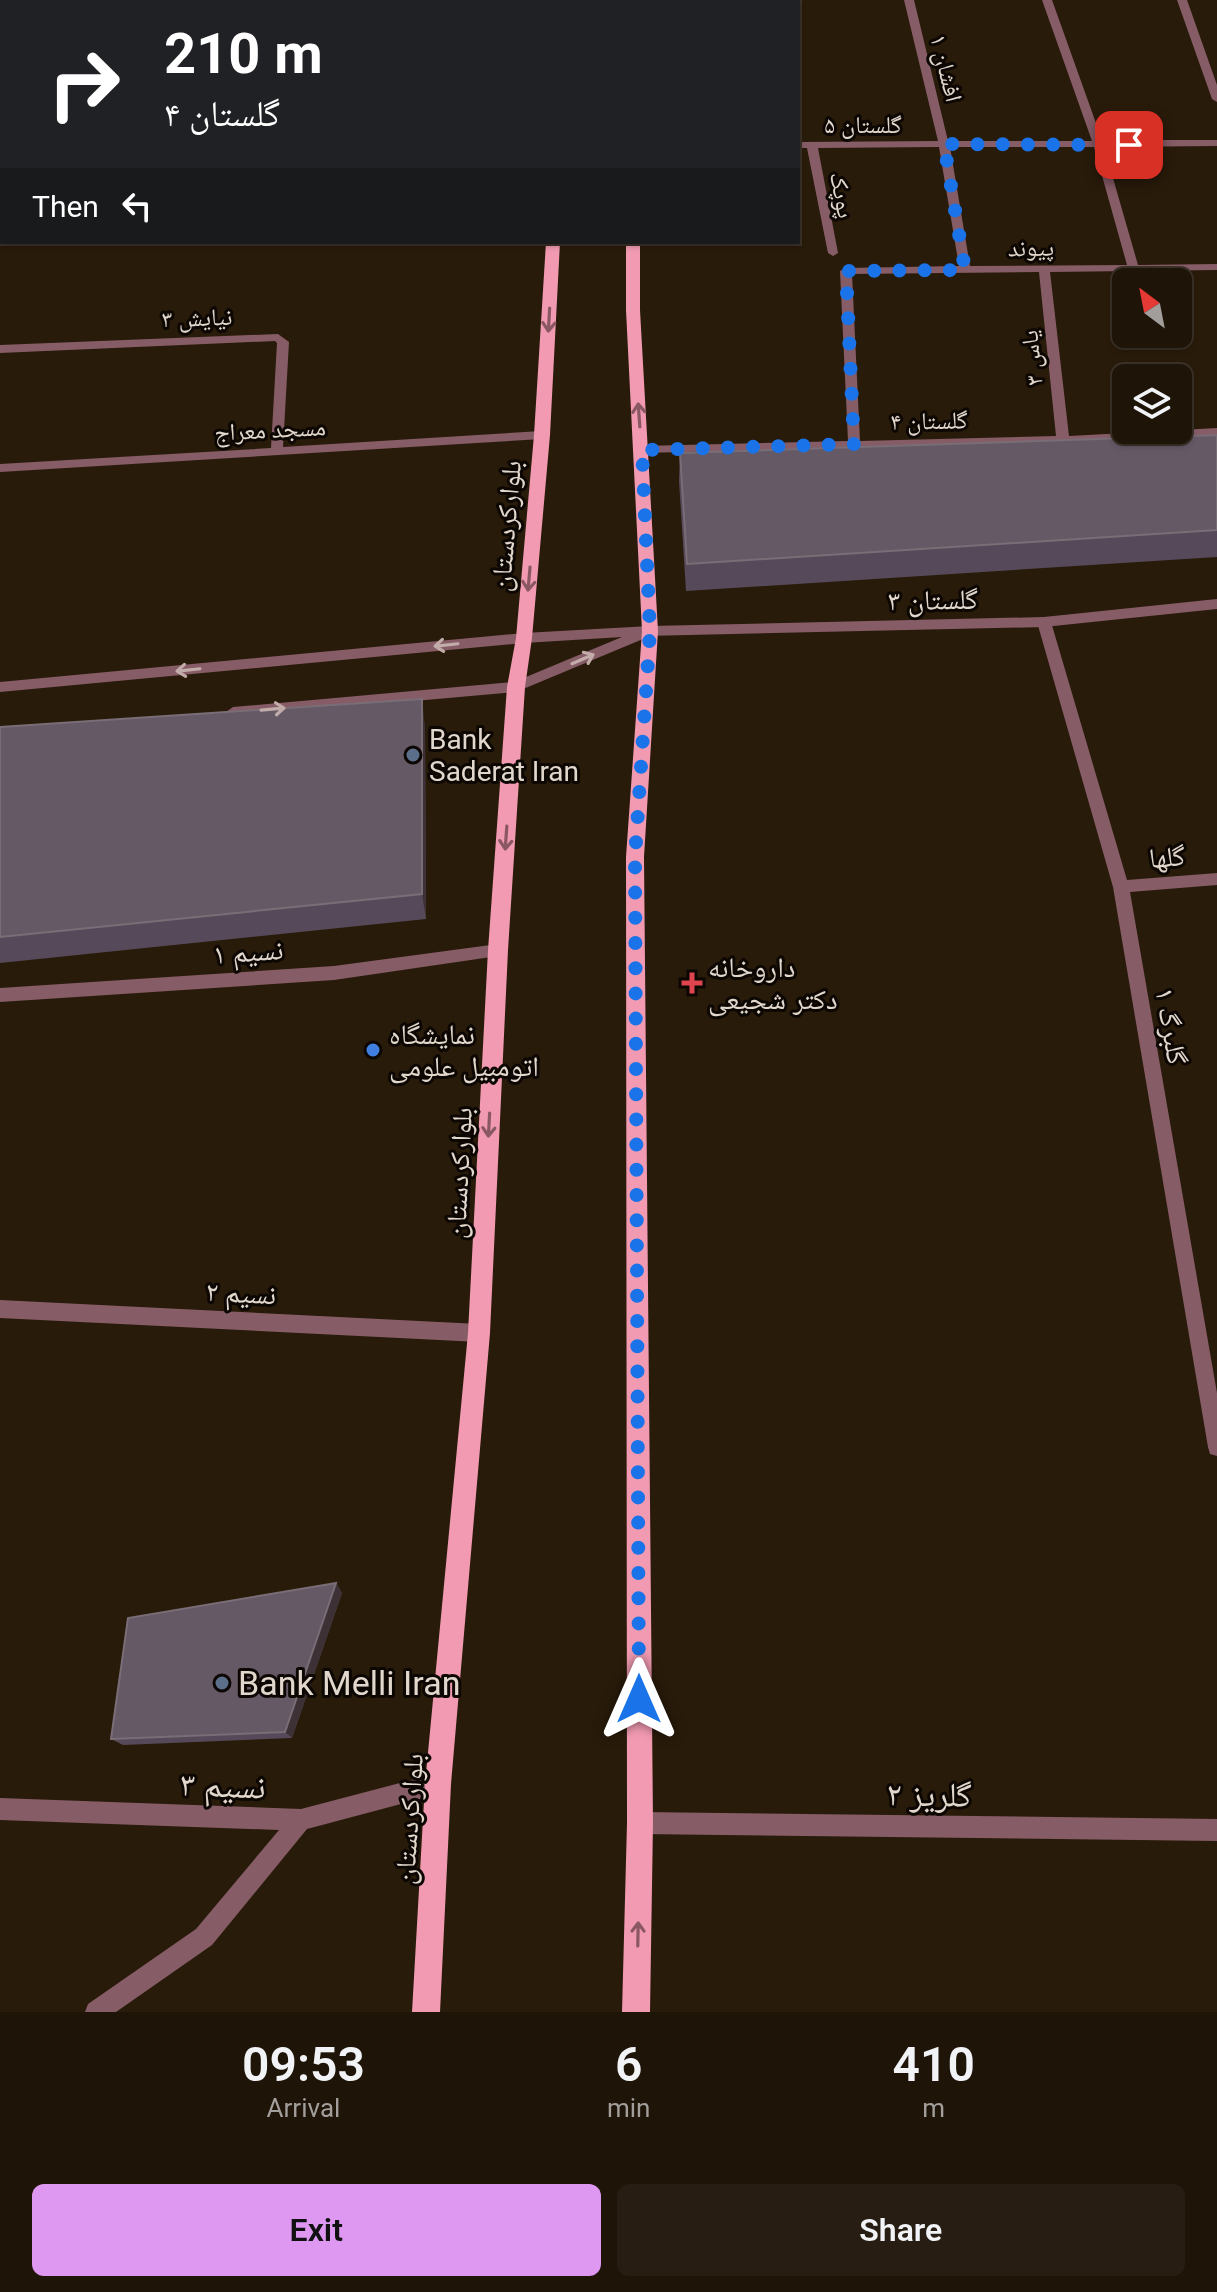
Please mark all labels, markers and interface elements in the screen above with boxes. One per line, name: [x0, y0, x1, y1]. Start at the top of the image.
text: 210 m: [164, 21, 323, 87]
street label: افشان ۱: [924, 31, 968, 105]
icon: right: [32, 32, 136, 136]
text: گلستان ۴: [164, 93, 280, 135]
street label: گلستان ۵: [824, 111, 902, 139]
pin: [1095, 111, 1163, 179]
icon: arrive: [1107, 123, 1151, 167]
street label: پوپک: [824, 170, 860, 220]
icon: left: [115, 184, 159, 228]
text: Then: [32, 189, 99, 224]
street label: پیوند: [1008, 234, 1054, 263]
north arrow: [1112, 268, 1192, 348]
map controls: [1112, 268, 1192, 444]
street label: نیایش ۳: [161, 303, 233, 333]
one-way arrow: [541, 306, 556, 333]
street label: یاس ۳: [1015, 329, 1049, 387]
button: layers: [1112, 364, 1192, 444]
one-way arrow: [632, 402, 647, 429]
street label: گلستان ۴: [890, 406, 968, 436]
street label: مسجد معراج: [213, 413, 327, 448]
street label: بلوارکردستان: [484, 459, 528, 593]
one-way arrow: [521, 565, 536, 592]
street label: گلستان ۳: [888, 583, 979, 617]
one-way arrow: [433, 638, 460, 653]
one-way arrow: [570, 651, 595, 665]
one-way arrow: [175, 663, 201, 678]
one-way arrow: [259, 701, 286, 716]
place label: Bank Saderat Iran: [429, 723, 579, 788]
marker: Bank Saderat Iran: [404, 746, 422, 764]
one-way arrow: [498, 824, 513, 851]
street label: گلها: [1148, 839, 1187, 875]
street label: نسیم ۱: [212, 933, 285, 973]
place label: داروخانه دکتر شجیعی: [708, 951, 838, 1017]
marker: داروخانه دکتر شجیعی: [683, 974, 701, 992]
street label: گلبرگ ۱: [1148, 985, 1194, 1067]
place label: نمایشگاه اتومبیل علومی: [389, 1018, 539, 1084]
marker: نمایشگاه اتومبیل علومی: [364, 1041, 382, 1059]
street label: بلوارکردستان: [439, 1106, 479, 1240]
one-way arrow: [482, 1111, 497, 1138]
street label: نسیم ۲: [205, 1275, 277, 1313]
position arrow: [597, 1657, 681, 1741]
place label: Bank Melli Iran: [238, 1663, 460, 1703]
marker: Bank Melli Iran: [213, 1674, 231, 1692]
street label: بلوارکردستان: [388, 1752, 430, 1886]
street label: نسیم ۳: [179, 1764, 267, 1809]
street label: گلریز ۲: [886, 1773, 972, 1815]
one-way arrow: [630, 1921, 645, 1948]
text: 09:53: [242, 2036, 365, 2093]
text: 6: [615, 2036, 642, 2093]
text: 410: [893, 2036, 975, 2093]
text: Arrival: [267, 2093, 340, 2123]
text: min: [607, 2093, 650, 2123]
text: m: [922, 2093, 945, 2123]
button: Exit: [32, 2184, 601, 2276]
button: Share: [617, 2184, 1185, 2276]

